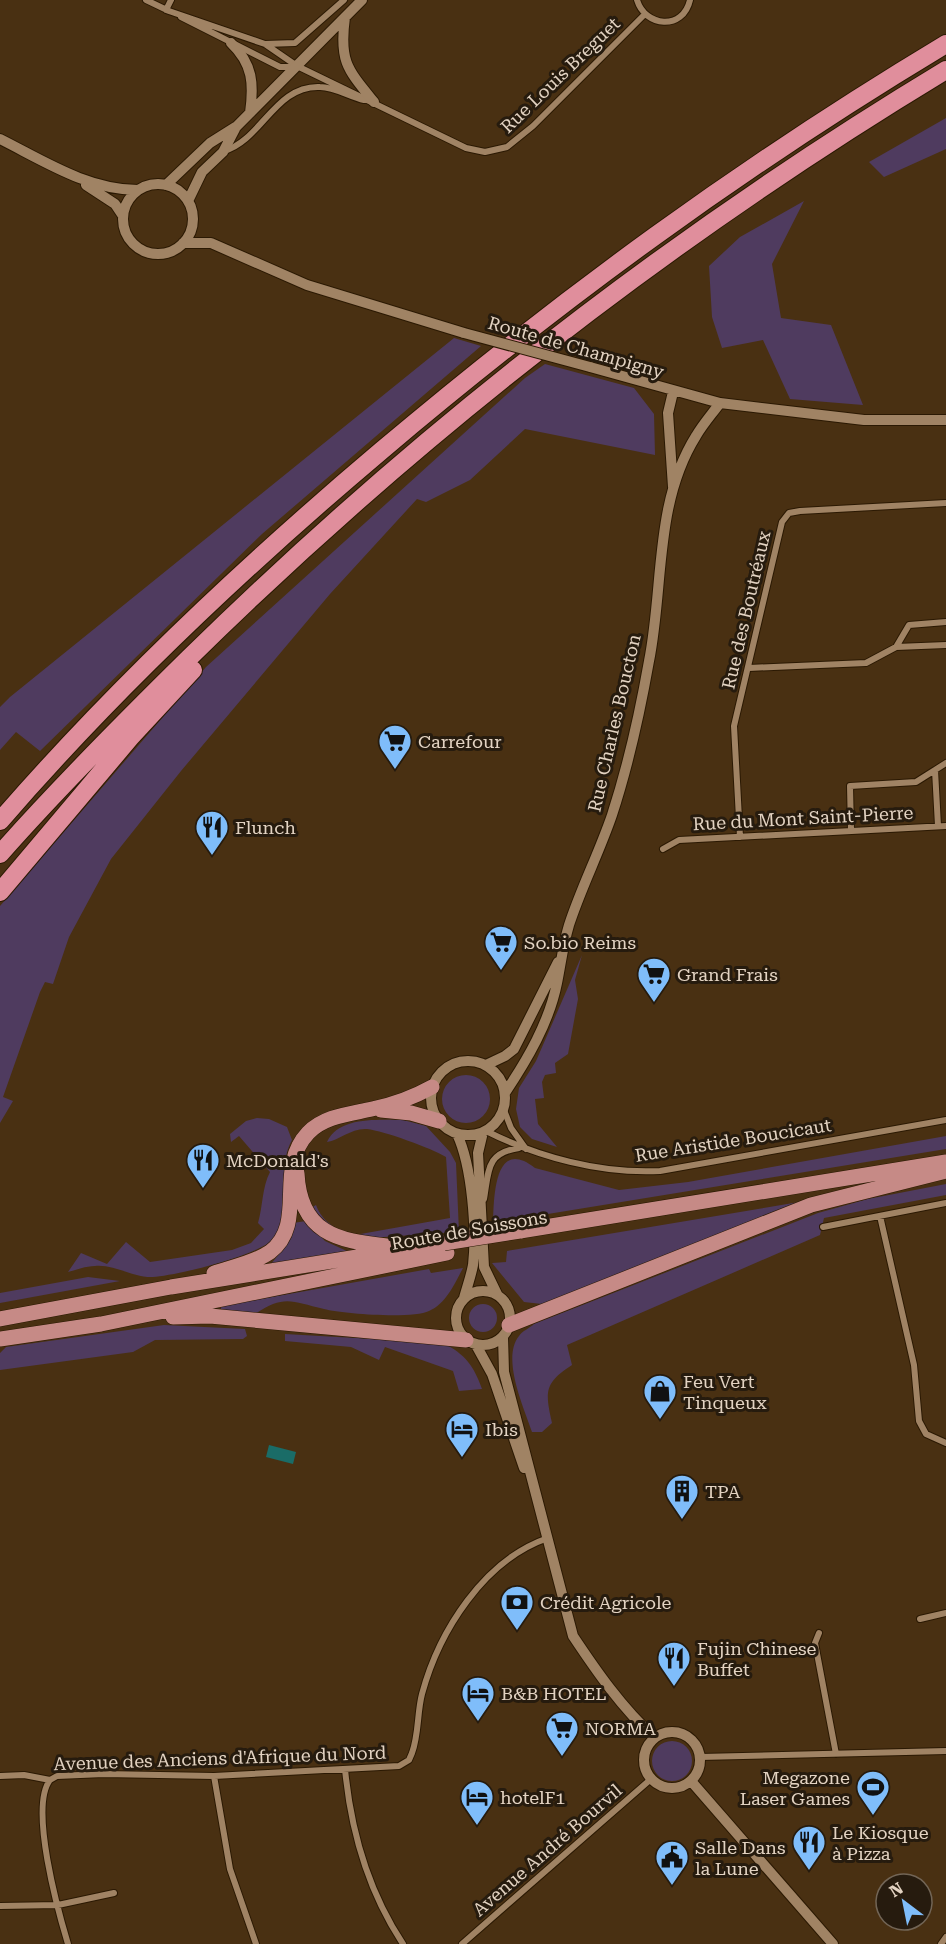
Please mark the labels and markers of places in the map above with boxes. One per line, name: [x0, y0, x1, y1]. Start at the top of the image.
supermarket icon: Carrefour: [377, 723, 413, 770]
place label: Carrefour: [418, 731, 502, 752]
restaurant icon: Flunch: [194, 809, 230, 856]
place label: Flunch: [235, 817, 296, 838]
supermarket icon: So.bio Reims: [483, 924, 519, 971]
place label: So.bio Reims: [524, 932, 636, 953]
supermarket icon: Grand Frais: [636, 956, 672, 1003]
place label: Grand Frais: [677, 964, 778, 985]
restaurant icon: McDonald's: [185, 1142, 221, 1189]
place label: McDonald's: [226, 1150, 329, 1171]
place label: Feu Vert Tinqueux: [683, 1371, 767, 1413]
shop icon: Feu Vert Tinqueux: [642, 1373, 678, 1420]
hotel icon: Ibis: [444, 1411, 480, 1458]
place label: Ibis: [485, 1419, 518, 1440]
building icon: TPA: [664, 1473, 700, 1520]
place label: TPA: [705, 1481, 741, 1502]
bank icon: Crédit Agricole: [499, 1584, 535, 1631]
place label: Crédit Agricole: [540, 1592, 672, 1613]
place label: Fujin Chinese Buffet: [697, 1638, 817, 1680]
restaurant icon: Fujin Chinese Buffet: [656, 1640, 692, 1687]
hotel icon: B&B HOTEL: [460, 1675, 496, 1722]
place label: B&B HOTEL: [501, 1683, 606, 1704]
supermarket icon: NORMA: [544, 1710, 580, 1757]
place label: NORMA: [585, 1718, 656, 1739]
place label: Megazone Laser Games: [740, 1767, 850, 1809]
sports icon: Megazone Laser Games: [855, 1769, 891, 1816]
hotel icon: hotelF1: [459, 1779, 495, 1826]
place label: hotelF1: [500, 1787, 565, 1808]
place label: Le Kiosque à Pizza: [832, 1822, 929, 1864]
restaurant icon: Le Kiosque à Pizza: [791, 1824, 827, 1871]
place label: Salle Dans la Lune: [695, 1837, 785, 1879]
public building icon: Salle Dans la Lune: [654, 1839, 690, 1886]

